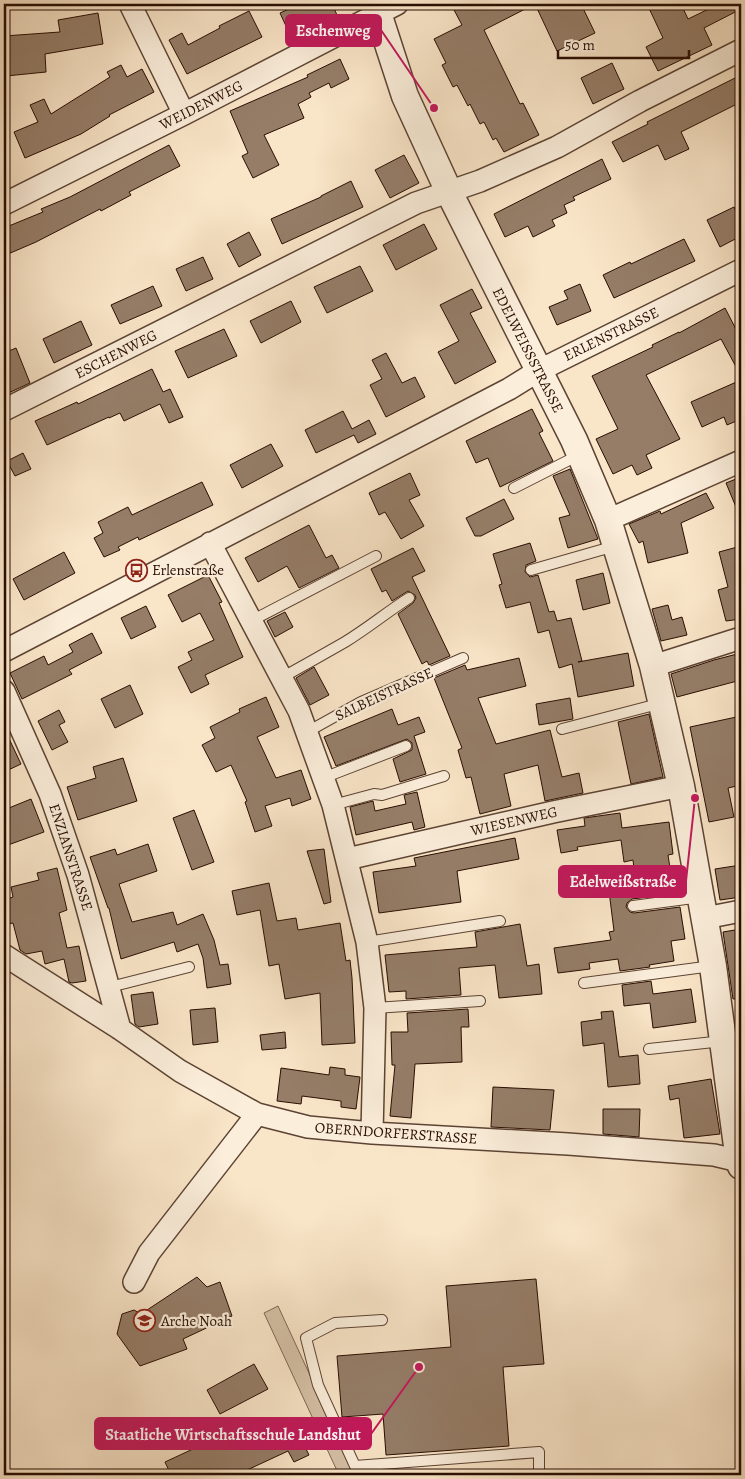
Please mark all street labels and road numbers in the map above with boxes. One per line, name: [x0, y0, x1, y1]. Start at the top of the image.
street label: WEIDENWEG: [155, 75, 246, 135]
street label: EDELWEISSSTRASSE: [488, 284, 568, 416]
street label: ERLENSTRASSE: [560, 302, 662, 366]
street label: ESCHENWEG: [71, 325, 161, 383]
street label: SALBEISTRASSE: [332, 663, 436, 725]
street label: ENZIANSTRASSE: [44, 801, 98, 913]
street label: WIESENWEG: [468, 801, 559, 841]
street label: OBERNDORFERSTRASSE: [314, 1117, 478, 1149]

